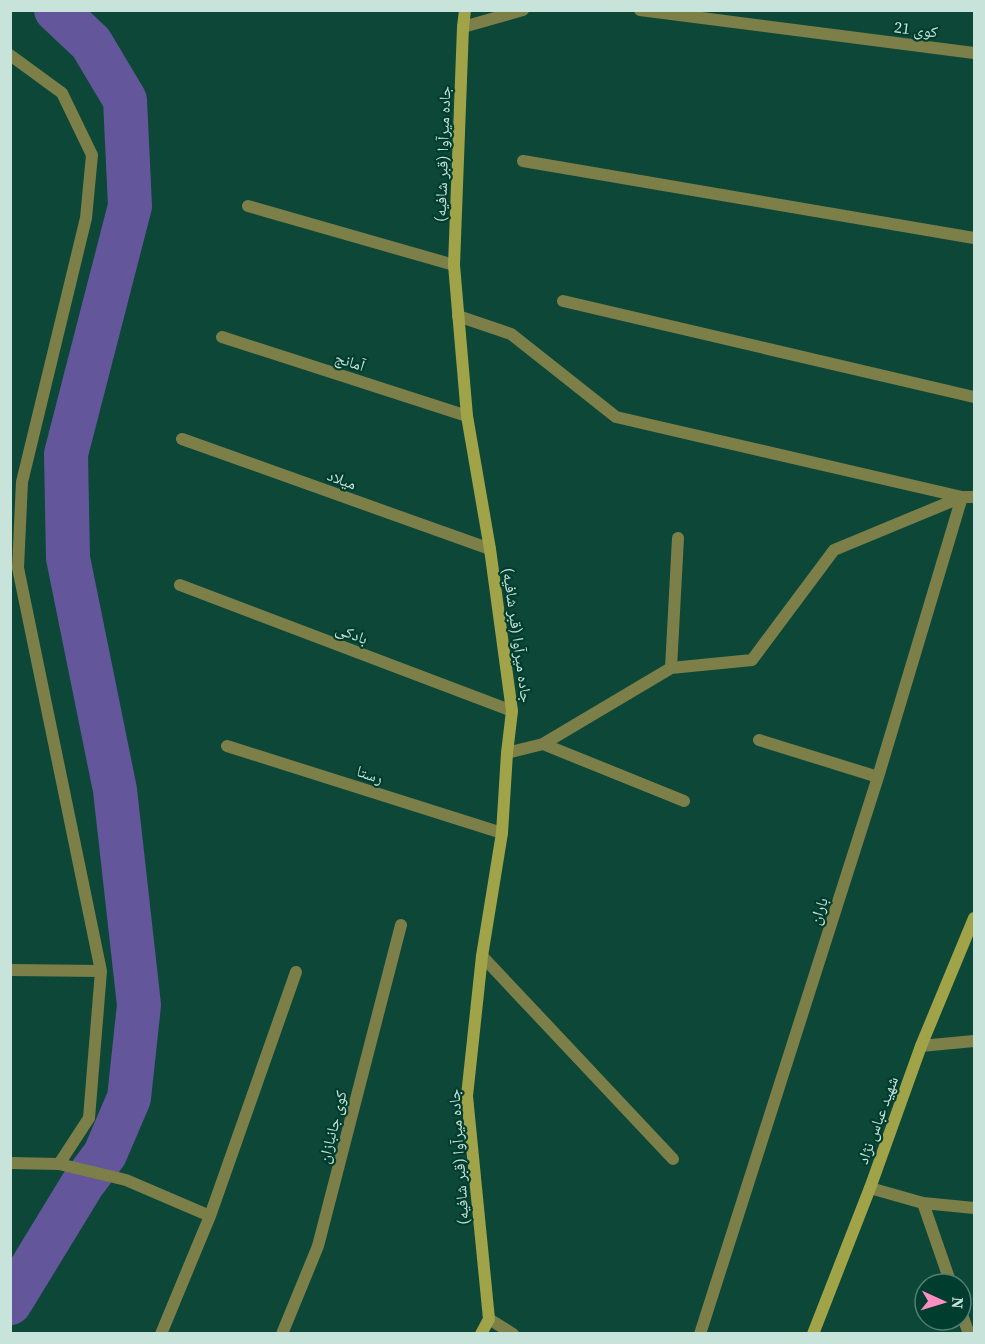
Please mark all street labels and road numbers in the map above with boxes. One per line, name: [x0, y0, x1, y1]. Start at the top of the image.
street label: کوی 21: [893, 15, 939, 43]
street label: جاده میرآوا (قبر شافیه): [429, 86, 455, 222]
street label: آمانج: [332, 346, 369, 376]
street label: میلاد: [324, 464, 360, 494]
street label: جاده میرآوا (قبر شافیه): [498, 566, 538, 704]
street label: بادکی: [333, 617, 371, 649]
street label: رستا: [354, 759, 386, 789]
street label: باران: [803, 894, 833, 928]
street label: شهید عباس نژاد: [851, 1073, 903, 1167]
street label: کوی جانبازان: [312, 1088, 352, 1166]
street label: جاده میرآوا (قبر شافیه): [442, 1088, 474, 1226]

